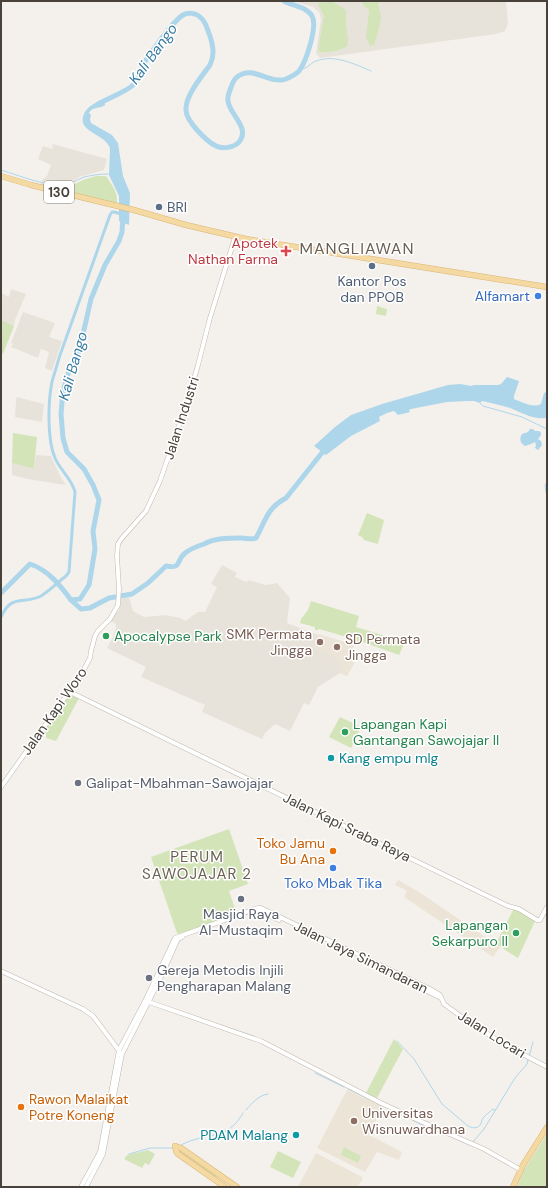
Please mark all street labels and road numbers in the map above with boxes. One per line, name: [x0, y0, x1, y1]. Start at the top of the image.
road number: 130: [44, 181, 74, 203]
street label: Jalan Industri: [159, 374, 203, 462]
street label: Jalan Kapi Woro: [17, 664, 91, 758]
street label: Jalan Kapi Sraba Raya: [280, 788, 414, 866]
street label: Jalan Jaya Simandaran: [291, 917, 431, 997]
street label: Jalan Locari: [455, 1006, 529, 1062]

